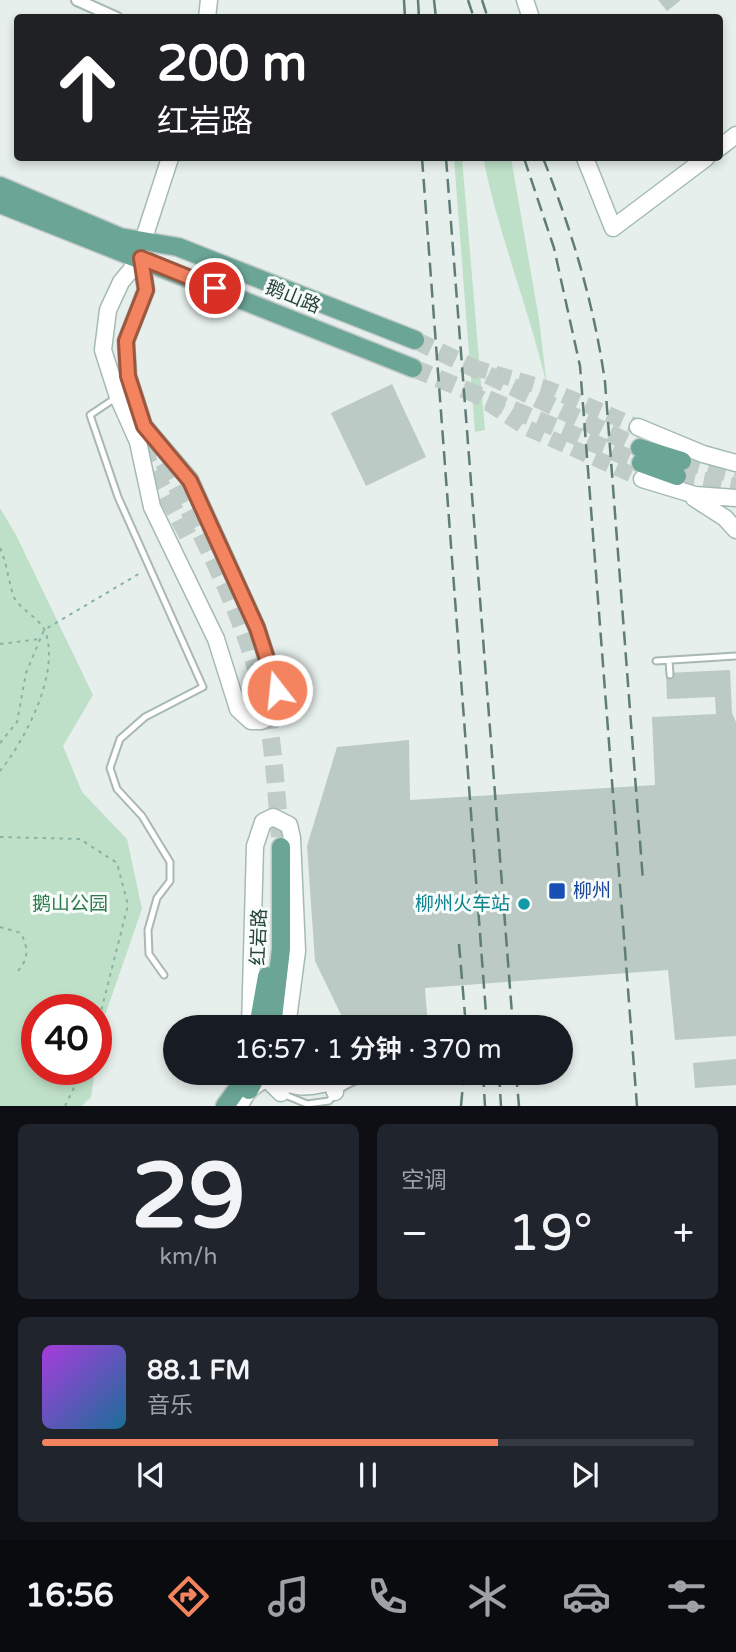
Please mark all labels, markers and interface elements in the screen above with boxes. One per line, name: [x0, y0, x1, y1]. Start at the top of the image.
text: 200 m: [157, 35, 307, 94]
icon: ahead: [42, 42, 133, 133]
text: 红岩路: [157, 103, 253, 141]
pin: [185, 258, 245, 318]
icon: arrive: [196, 269, 234, 307]
street label: 鹅山路: [262, 276, 324, 318]
position arrow: [240, 653, 314, 727]
place label: 柳州: [573, 880, 611, 902]
marker: 柳州: [547, 881, 567, 901]
park label: 鹅山公园: [32, 893, 108, 915]
place label: 柳州火车站: [415, 893, 510, 915]
marker: 柳州火车站: [516, 896, 532, 912]
street label: 红岩路: [247, 908, 271, 966]
speed limit sign: 40: [21, 994, 112, 1085]
text: 16:57 · 1 分钟 · 370 m: [234, 1034, 502, 1065]
text: 29: [131, 1142, 246, 1252]
text: 空调: [401, 1167, 447, 1195]
text: 19°: [508, 1202, 593, 1265]
text: −: [401, 1211, 428, 1257]
text: +: [673, 1211, 694, 1257]
text: km/h: [160, 1243, 217, 1271]
text: 88.1 FM: [147, 1355, 250, 1386]
text: 音乐: [147, 1392, 193, 1420]
icon: previous: [132, 1456, 170, 1494]
icon: pause: [349, 1456, 387, 1494]
icon: next: [566, 1456, 604, 1494]
icon: directions: [164, 1572, 213, 1621]
icon: music: [264, 1572, 313, 1621]
icon: phone: [363, 1572, 412, 1621]
icon: climate: [463, 1572, 512, 1621]
icon: car: [562, 1572, 611, 1621]
icon: filters: [662, 1572, 711, 1621]
text: 16:56: [25, 1577, 114, 1615]

